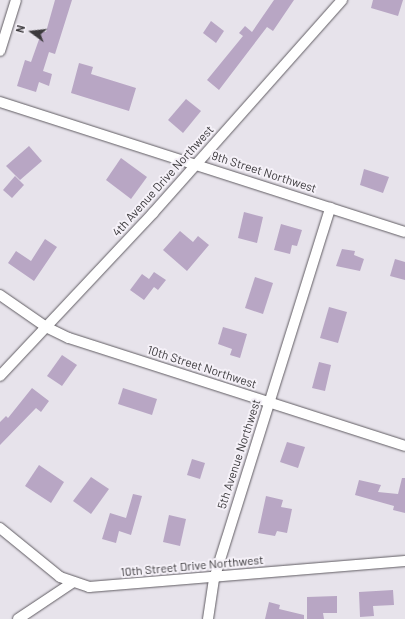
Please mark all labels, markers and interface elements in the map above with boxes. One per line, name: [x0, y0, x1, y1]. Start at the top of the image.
north arrow: [12, 12, 52, 52]
text: N: [13, 24, 27, 34]
street label: 4th Avenue Drive Northwest: [109, 123, 217, 239]
street label: 9th Street Northwest: [210, 148, 318, 196]
street label: 10th Street Northwest: [145, 343, 259, 391]
street label: 5th Avenue Northwest: [214, 397, 264, 511]
street label: 10th Street Drive Northwest: [120, 553, 264, 579]

